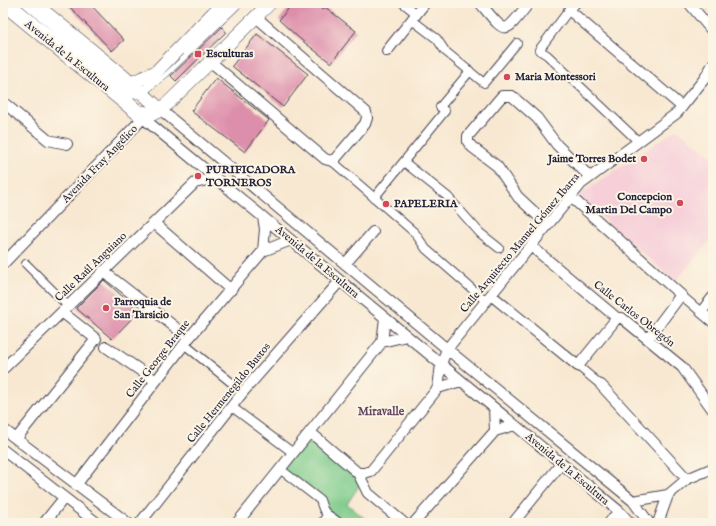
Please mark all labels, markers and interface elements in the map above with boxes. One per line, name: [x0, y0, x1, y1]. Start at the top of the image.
street label: Avenida de la Escultura: [21, 17, 113, 95]
place label: Esculturas: [206, 47, 253, 61]
marker: Esculturas: [193, 49, 203, 59]
place label: Maria Montessori: [515, 70, 596, 84]
marker: Maria Montessori: [502, 72, 512, 82]
street label: Avenida Fray Angélico: [58, 122, 141, 207]
place label: Jaime Torres Bodet: [546, 152, 636, 166]
marker: Jaime Torres Bodet: [639, 154, 649, 164]
place label: PURIFICADORA TORNEROS: [205, 163, 296, 190]
street label: Calle Arquitecto Manuel Gómez Ibarra: [457, 170, 583, 316]
marker: PURIFICADORA TORNEROS: [193, 171, 203, 181]
place label: Concepcion Martin Del Campo: [586, 190, 672, 217]
place label: PAPELERIA: [394, 197, 458, 211]
marker: Concepcion Martin Del Campo: [675, 198, 685, 208]
marker: PAPELERIA: [381, 199, 391, 209]
street label: Avenida de la Escultura: [271, 222, 362, 301]
street label: Calle Raúl Anguiano: [52, 229, 130, 305]
street label: Calle Carlos Obregón: [590, 278, 678, 350]
place label: Parroquia de San Tarsicio: [114, 295, 171, 322]
marker: Parroquia de San Tarsicio: [101, 303, 111, 313]
street label: Calle George Braque: [123, 317, 193, 401]
street label: Calle Hermenegildo Bustos: [184, 340, 274, 446]
district label: Miravalle: [358, 404, 405, 419]
street label: Avenida de la Escultura: [521, 429, 612, 508]

